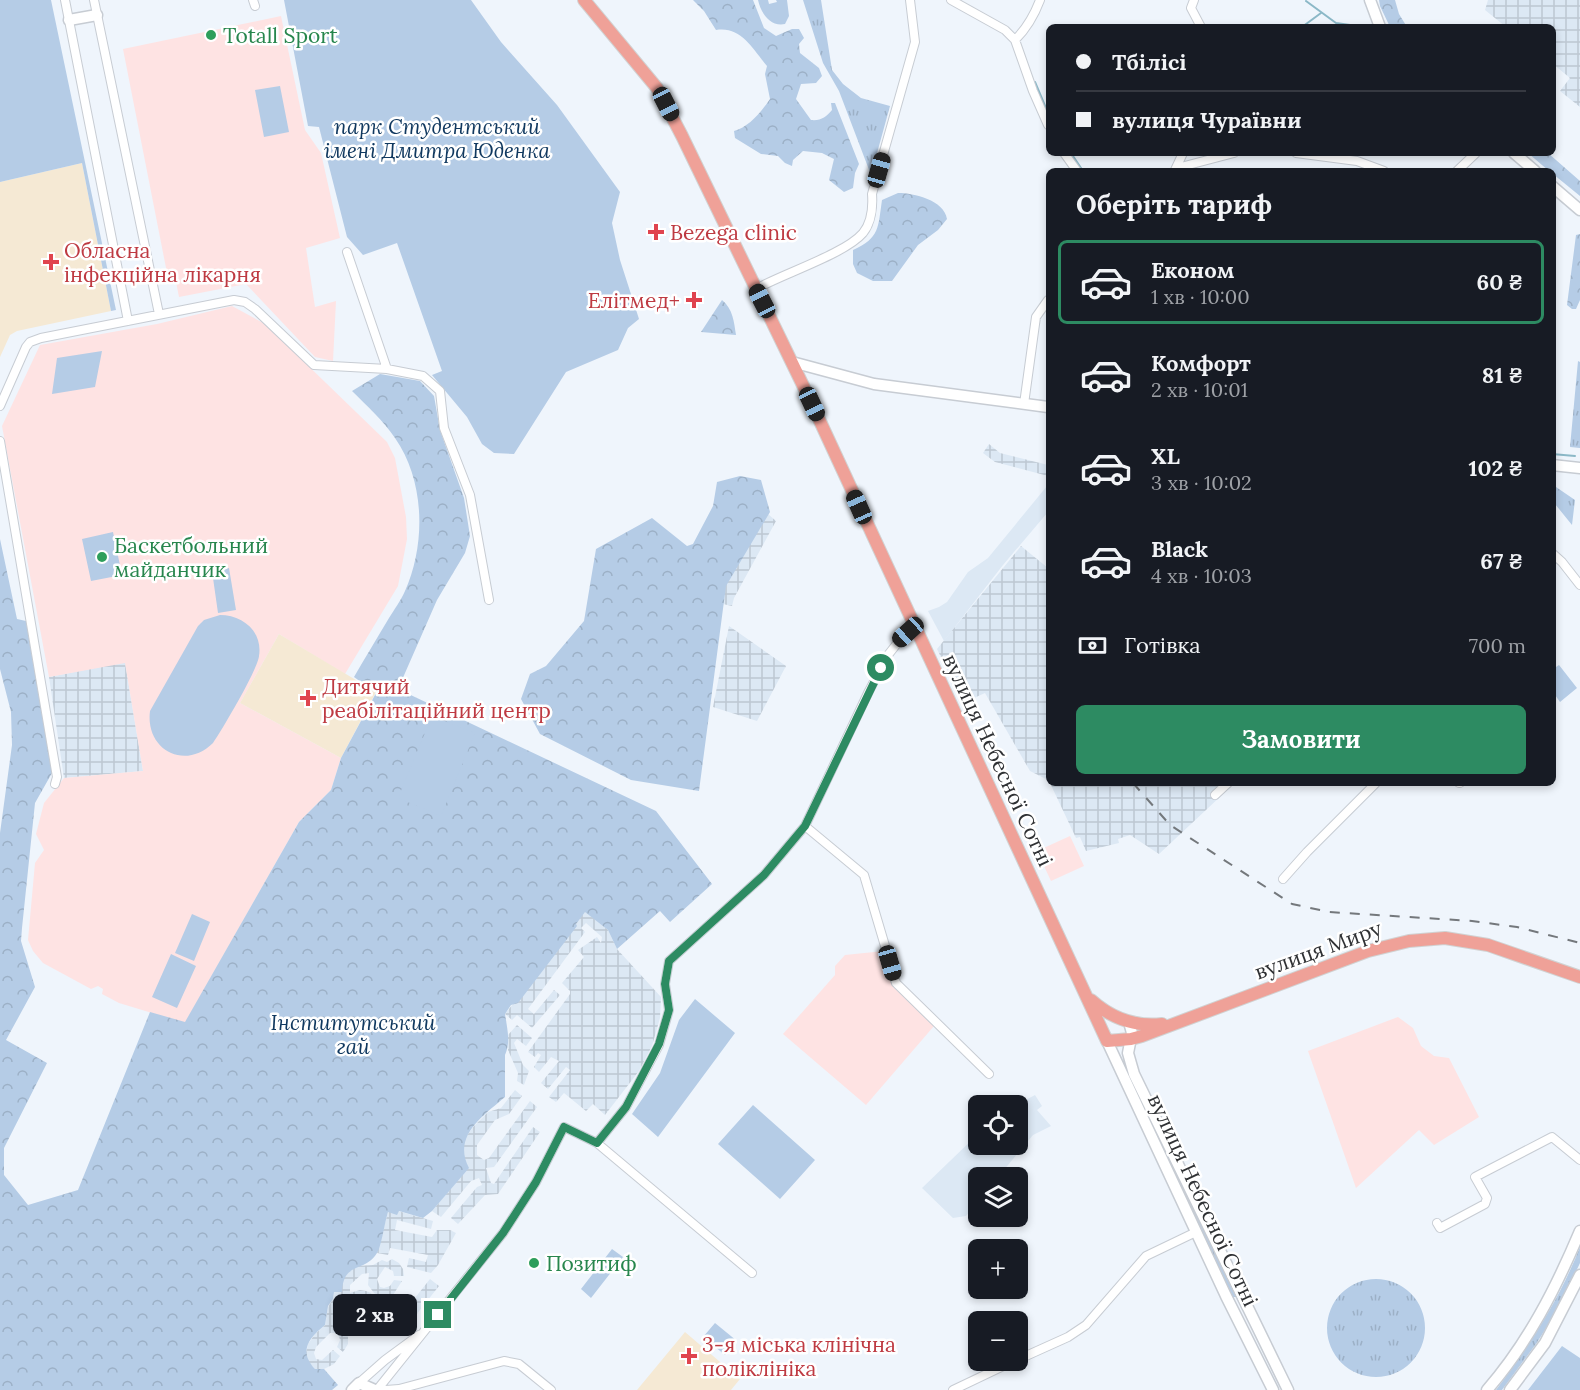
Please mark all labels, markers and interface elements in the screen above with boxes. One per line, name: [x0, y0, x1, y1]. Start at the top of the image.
place label: Totall Sport: [223, 22, 338, 49]
marker: Totall Sport: [204, 28, 218, 42]
text: Тбілісі: [1112, 48, 1187, 76]
car: [650, 84, 682, 124]
text: вулиця Чураївни: [1112, 106, 1301, 134]
park label: парк Студентський імені Дмитра Юденка: [324, 113, 551, 164]
car: [865, 150, 893, 190]
text: Оберіть тариф: [1076, 187, 1272, 221]
place label: Bezega clinic: [670, 219, 797, 246]
marker: Bezega clinic: [647, 223, 665, 241]
place label: Обласна інфекційна лікарня: [64, 237, 261, 288]
marker: Обласна інфекційна лікарня: [42, 253, 60, 271]
icon: car: [1079, 255, 1133, 309]
text: Економ: [1151, 256, 1234, 284]
text: 60 ₴: [1477, 268, 1523, 296]
car: [746, 281, 778, 321]
text: 1 хв · 10:00: [1151, 284, 1250, 309]
place label: Елітмед+: [588, 287, 680, 314]
marker: Елітмед+: [685, 291, 703, 309]
icon: car: [1079, 348, 1133, 402]
text: Комфорт: [1151, 349, 1251, 377]
text: 81 ₴: [1482, 361, 1523, 389]
text: 2 хв · 10:01: [1151, 377, 1248, 402]
car: [796, 384, 828, 424]
icon: car: [1079, 441, 1133, 495]
text: XL: [1151, 442, 1180, 470]
text: 102 ₴: [1469, 454, 1523, 482]
text: 3 хв · 10:02: [1151, 470, 1252, 495]
car: [843, 487, 875, 527]
place label: Баскетбольний майданчик: [114, 532, 268, 583]
icon: car: [1079, 534, 1133, 588]
text: Black: [1151, 535, 1208, 563]
text: 67 ₴: [1480, 547, 1523, 575]
marker: Баскетбольний майданчик: [95, 550, 109, 564]
text: 4 хв · 10:03: [1151, 563, 1252, 588]
car: [889, 613, 927, 651]
icon: cash: [1076, 629, 1109, 662]
text: Готівка: [1124, 631, 1201, 659]
text: 700 m: [1469, 633, 1526, 658]
street label: вулиця Небесної Сотні: [937, 649, 1059, 871]
route start: [867, 654, 894, 681]
place label: Дитячий реабілітаційний центр: [322, 673, 551, 724]
marker: Дитячий реабілітаційний центр: [299, 689, 317, 707]
button: Замовити: [1076, 705, 1526, 774]
street label: вулиця Миру: [1251, 915, 1385, 985]
car: [876, 943, 904, 983]
park label: Інститутський гай: [271, 1009, 436, 1060]
street label: вулиця Небесної Сотні: [1142, 1089, 1264, 1311]
map controls: [968, 1095, 1028, 1371]
button: locate: [968, 1095, 1028, 1155]
button: layers: [968, 1167, 1028, 1227]
button: +: [968, 1239, 1028, 1299]
place label: Позитиф: [546, 1250, 637, 1277]
marker: Позитиф: [527, 1256, 541, 1270]
callout: 2 хв: [333, 1294, 417, 1336]
route end: [424, 1301, 451, 1328]
text: 2 хв: [356, 1302, 394, 1327]
button: −: [968, 1311, 1028, 1371]
place label: 3-я міська клінічна поліклініка: [702, 1331, 896, 1382]
marker: 3-я міська клінічна поліклініка: [680, 1347, 698, 1365]

